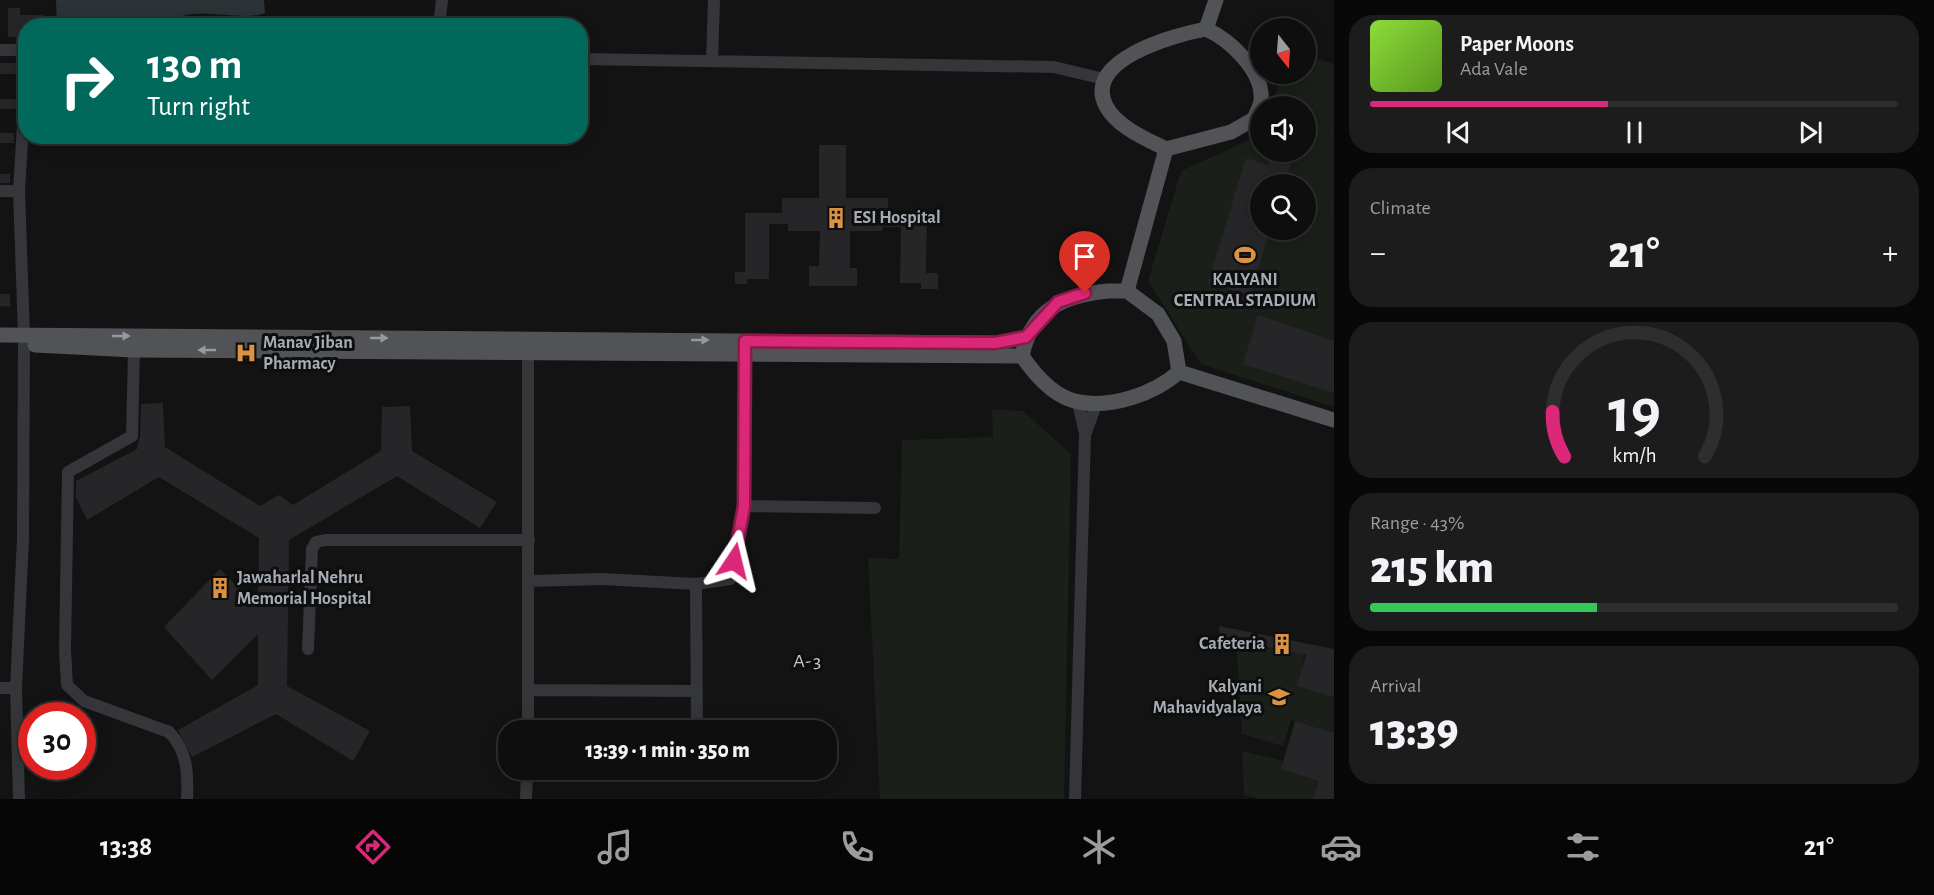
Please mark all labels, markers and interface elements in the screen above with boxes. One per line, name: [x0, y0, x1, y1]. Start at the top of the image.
north arrow: [1250, 18, 1316, 84]
map controls: [1250, 18, 1316, 240]
text: Paper Moons: [1460, 33, 1574, 55]
icon: right: [48, 42, 126, 120]
text: 130 m: [147, 44, 242, 86]
text: Ada Vale: [1460, 59, 1528, 79]
text: Turn right: [147, 93, 250, 120]
button: sound: [1250, 96, 1316, 162]
icon: previous: [1442, 116, 1475, 149]
icon: pause: [1618, 116, 1651, 149]
icon: next: [1794, 116, 1827, 149]
button: search: [1250, 174, 1316, 240]
text: Climate: [1370, 198, 1431, 218]
building icon: ESI Hospital: [824, 206, 848, 230]
place label: ESI Hospital: [853, 209, 941, 227]
pin: [1059, 231, 1110, 293]
text: 21°: [1608, 231, 1660, 276]
text: −: [1370, 237, 1386, 270]
text: +: [1882, 237, 1898, 270]
icon: arrive: [1068, 240, 1101, 273]
sports icon: KALYANI CENTRAL STADIUM: [1233, 243, 1257, 267]
place label: KALYANI CENTRAL STADIUM: [1174, 271, 1316, 310]
one-way arrow: [112, 331, 131, 341]
one-way arrow: [370, 333, 389, 343]
place label: Manav Jiban Pharmacy: [263, 334, 353, 373]
one-way arrow: [691, 335, 710, 345]
hospital icon: Manav Jiban Pharmacy: [234, 341, 258, 365]
one-way arrow: [198, 345, 217, 355]
text: 19: [1608, 381, 1660, 443]
text: km/h: [1612, 445, 1656, 466]
text: Range · 43%: [1370, 513, 1465, 533]
position arrow: [702, 529, 766, 593]
text: 215 km: [1370, 546, 1494, 591]
place label: Jawaharlal Nehru Memorial Hospital: [237, 569, 371, 608]
building icon: Jawaharlal Nehru Memorial Hospital: [208, 576, 232, 600]
building icon: Cafeteria: [1270, 632, 1294, 656]
place label: Cafeteria: [1199, 635, 1265, 653]
district label: A-3: [793, 651, 823, 671]
text: Arrival: [1370, 676, 1421, 696]
place label: Kalyani Mahavidyalaya: [1153, 678, 1262, 717]
school or university icon: Kalyani Mahavidyalaya: [1267, 685, 1291, 709]
speed limit sign: 30: [18, 702, 96, 780]
text: 13:39: [1370, 709, 1458, 754]
text: 13:39 · 1 min · 350 m: [585, 739, 750, 761]
icon: directions: [352, 826, 394, 868]
icon: music: [594, 826, 636, 868]
icon: phone: [836, 826, 878, 868]
icon: climate: [1078, 826, 1120, 868]
icon: car: [1320, 826, 1362, 868]
icon: filters: [1562, 826, 1604, 868]
text: 13:38: [100, 833, 152, 860]
text: 21°: [1804, 833, 1834, 860]

